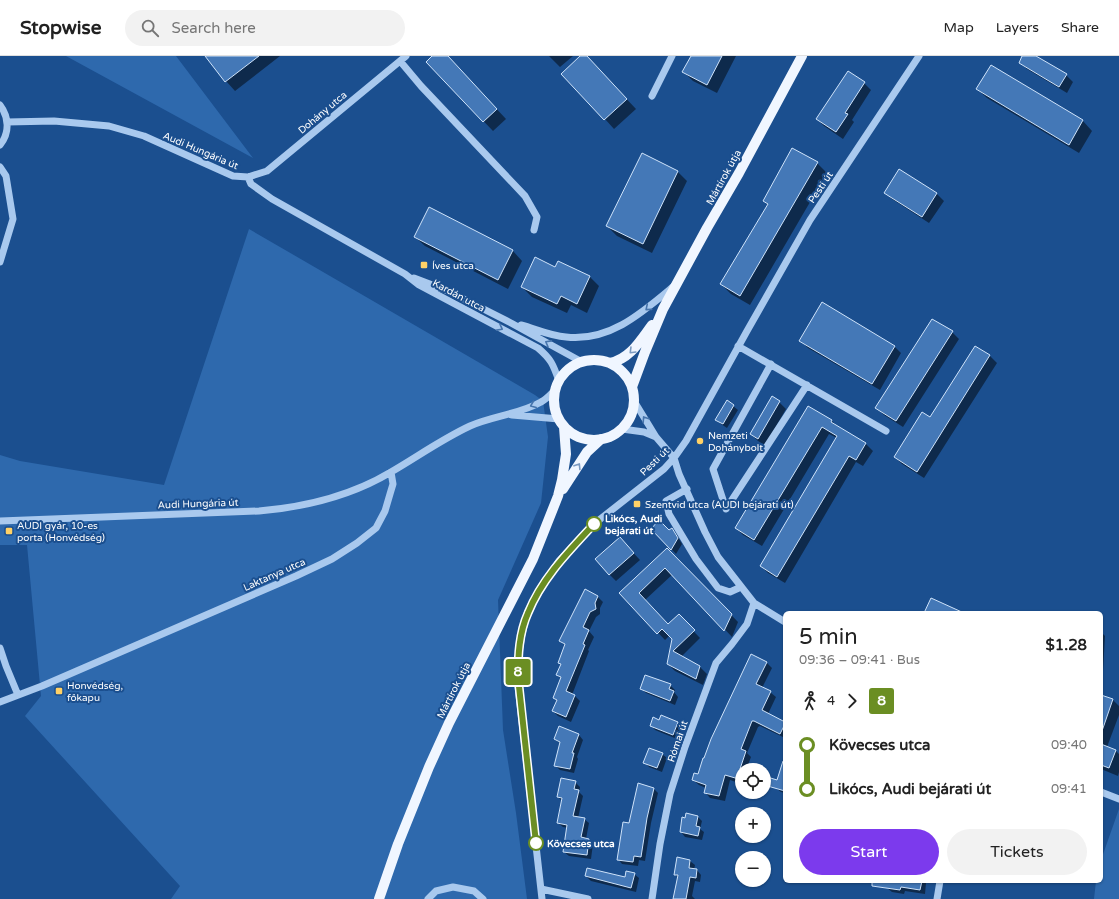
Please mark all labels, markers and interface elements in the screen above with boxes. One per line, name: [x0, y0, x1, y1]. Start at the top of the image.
search box: [125, 10, 405, 46]
text: Stopwise: [20, 17, 101, 39]
icon: search: [139, 17, 161, 39]
text: Search here: [171, 19, 256, 37]
text: Map: [944, 19, 974, 36]
text: Layers: [996, 19, 1039, 36]
text: Share: [1061, 19, 1099, 36]
street label: Dohány utca: [296, 89, 349, 137]
street label: Audi Hungária út: [161, 130, 240, 172]
street label: Mártírok útja: [704, 148, 744, 207]
street label: Pesti út: [806, 169, 836, 206]
marker: Íves utca: [419, 260, 429, 270]
place label: Íves utca: [432, 260, 474, 272]
street label: Kardán utca: [430, 277, 487, 315]
one-way arrow: [645, 303, 653, 310]
one-way arrow: [496, 323, 503, 330]
one-way arrow: [545, 341, 552, 348]
one-way arrow: [629, 346, 636, 354]
one-way arrow: [530, 401, 537, 409]
one-way arrow: [642, 416, 650, 423]
place label: Nemzeti Dohánybolt: [708, 430, 763, 454]
marker: Nemzeti Dohánybolt: [695, 436, 705, 446]
street label: Pesti út: [638, 445, 672, 478]
one-way arrow: [573, 463, 580, 470]
street label: Audi Hungária út: [157, 497, 239, 511]
marker: Szentvid utca (AUDI bejárati út): [632, 499, 642, 509]
place label: Szentvid utca (AUDI bejárati út): [645, 499, 794, 511]
place label: Likócs, Audi bejárati út: [605, 513, 663, 537]
marker: Likócs, Audi bejárati út: [586, 516, 602, 532]
place label: AUDI gyár, 10-es porta (Honvédség): [17, 520, 105, 544]
marker: AUDI gyár, 10-es porta (Honvédség): [4, 526, 14, 536]
street label: Laktanya utca: [242, 556, 307, 594]
text: 5 min: [799, 624, 858, 650]
text: $1.28: [1046, 636, 1087, 654]
text: 09:36 – 09:41 · Bus: [799, 652, 920, 668]
line badge: 8: [505, 659, 531, 685]
street label: Mártírok útja: [435, 660, 473, 720]
text: 8: [514, 663, 522, 680]
place label: Honvédség, főkapu: [67, 680, 123, 704]
marker: Honvédség, főkapu: [54, 686, 64, 696]
icon: walk: [799, 690, 821, 712]
icon: forward: [841, 690, 863, 712]
text: 8: [877, 692, 886, 709]
text: 4: [827, 693, 835, 709]
street label: Római út: [665, 719, 691, 764]
text: Kövecses utca: [829, 736, 930, 754]
text: 09:40: [1051, 737, 1087, 753]
map controls: [735, 763, 771, 887]
button: locate: [735, 763, 771, 799]
text: Likócs, Audi bejárati út: [829, 780, 991, 798]
text: 09:41: [1051, 781, 1087, 797]
button: +: [735, 807, 771, 843]
button: Start: [799, 829, 939, 875]
button: Tickets: [947, 829, 1087, 875]
marker: Kövecses utca: [528, 835, 544, 851]
place label: Kövecses utca: [547, 838, 615, 850]
button: −: [735, 851, 771, 887]

